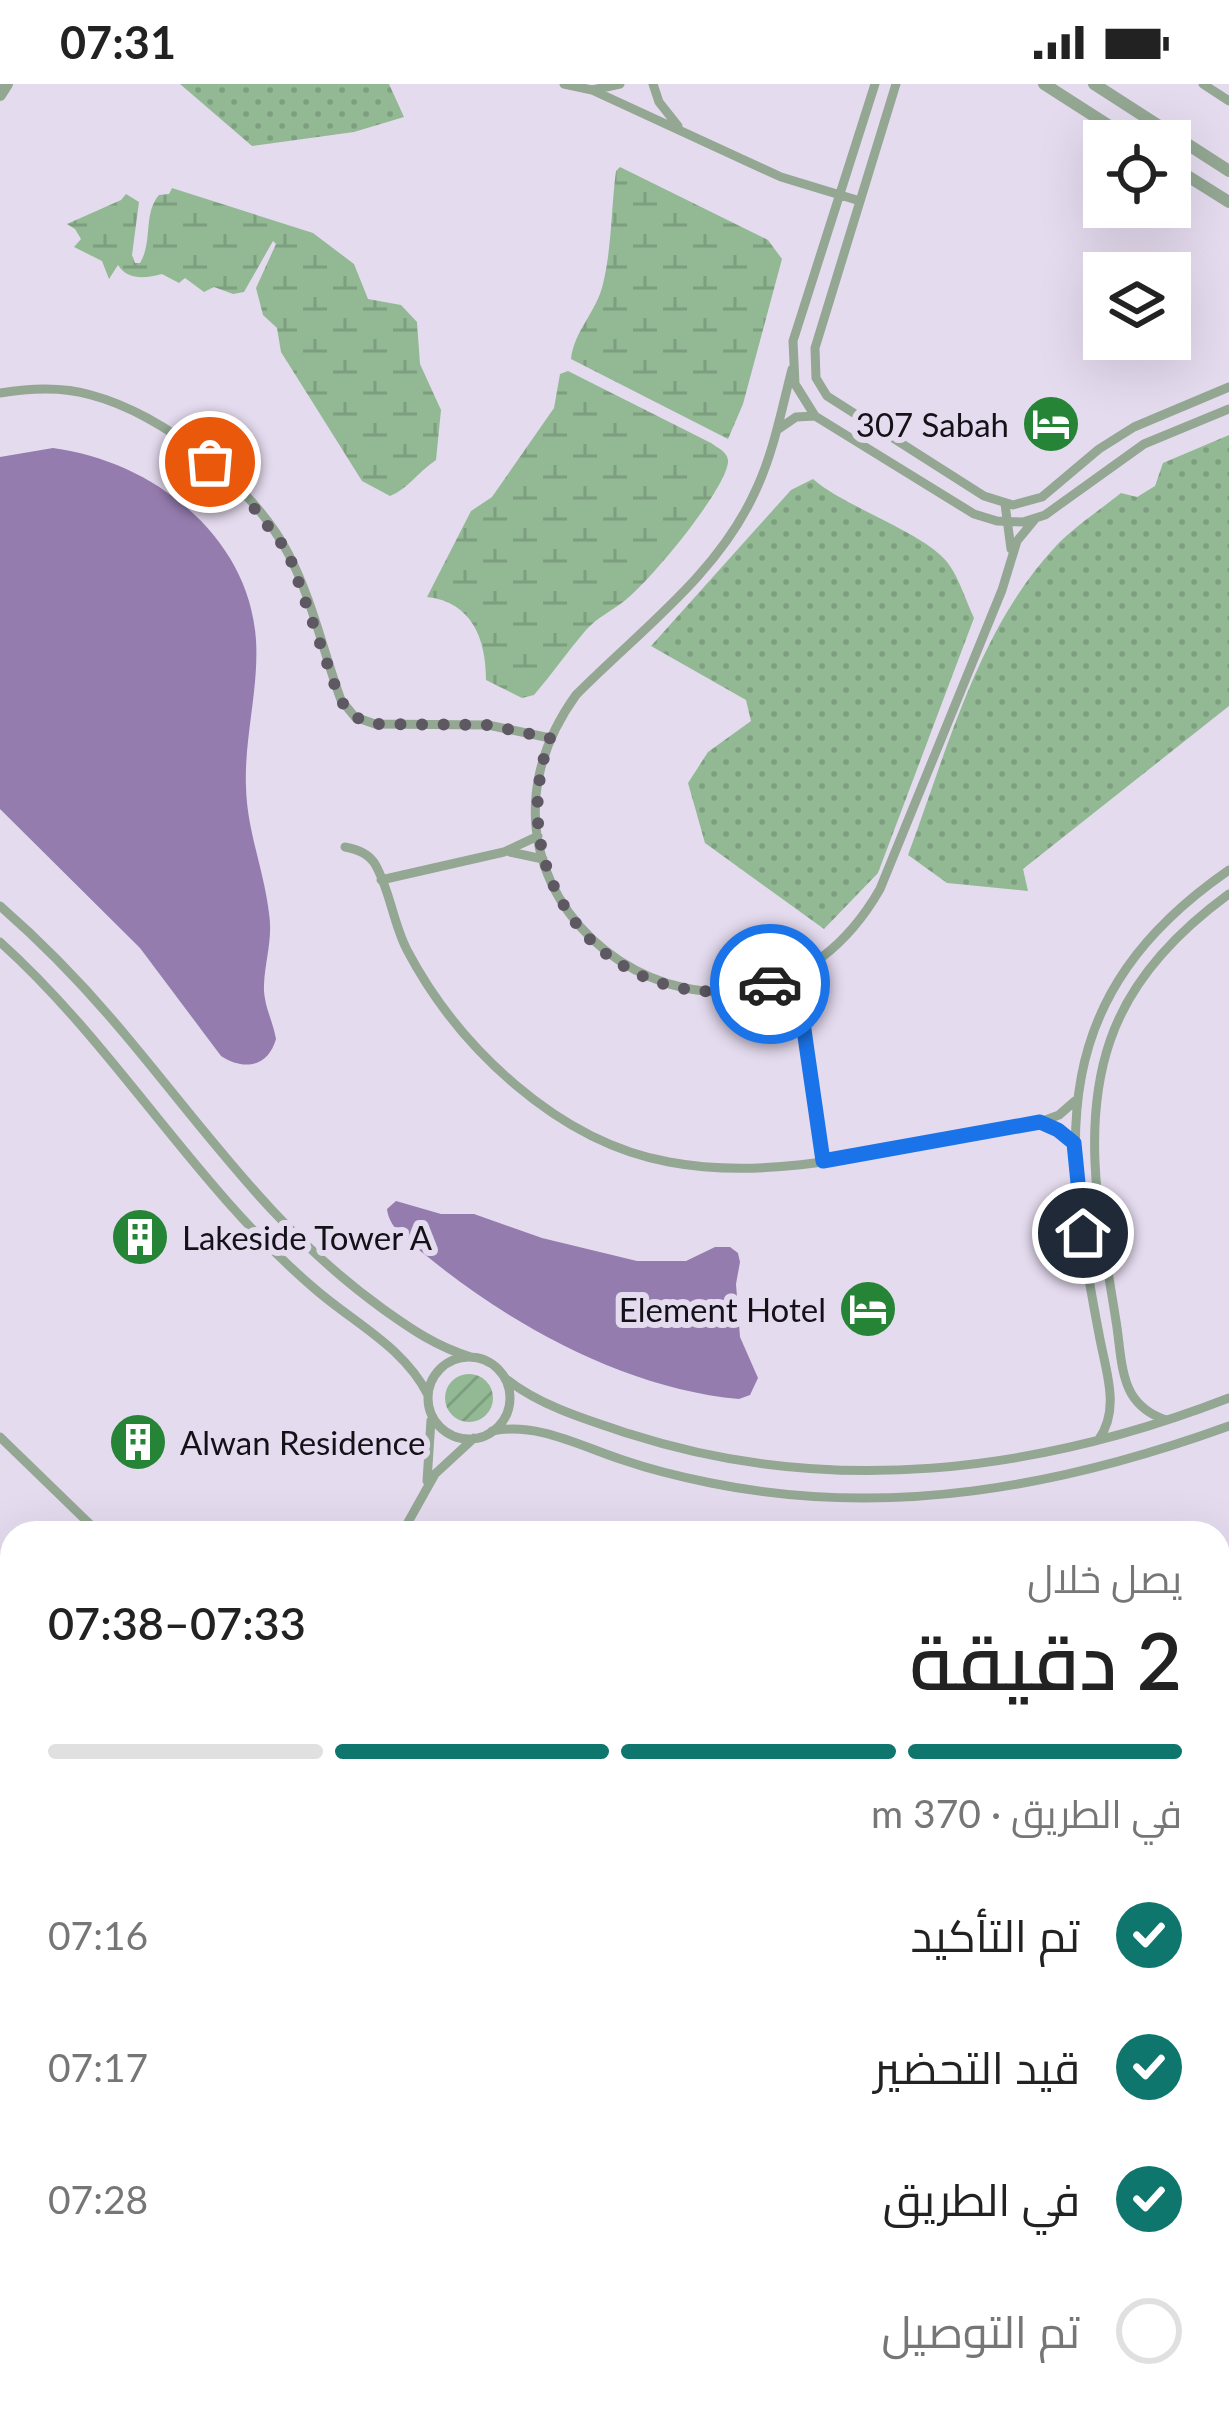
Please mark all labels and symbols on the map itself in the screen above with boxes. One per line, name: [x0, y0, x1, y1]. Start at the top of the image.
hotel icon: 307 Sabah: [1020, 393, 1082, 455]
place label: 307 Sabah: [856, 404, 1009, 444]
pin: [159, 411, 261, 513]
courier: [710, 924, 830, 1044]
pin: [1032, 1182, 1134, 1284]
building icon: Lakeside Tower A: [109, 1206, 171, 1268]
place label: Lakeside Tower A: [182, 1217, 433, 1257]
hotel icon: Element Hotel: [837, 1278, 899, 1340]
place label: Element Hotel: [619, 1289, 826, 1329]
building icon: Alwan Residence: [107, 1411, 169, 1473]
place label: Alwan Residence: [180, 1422, 426, 1462]

